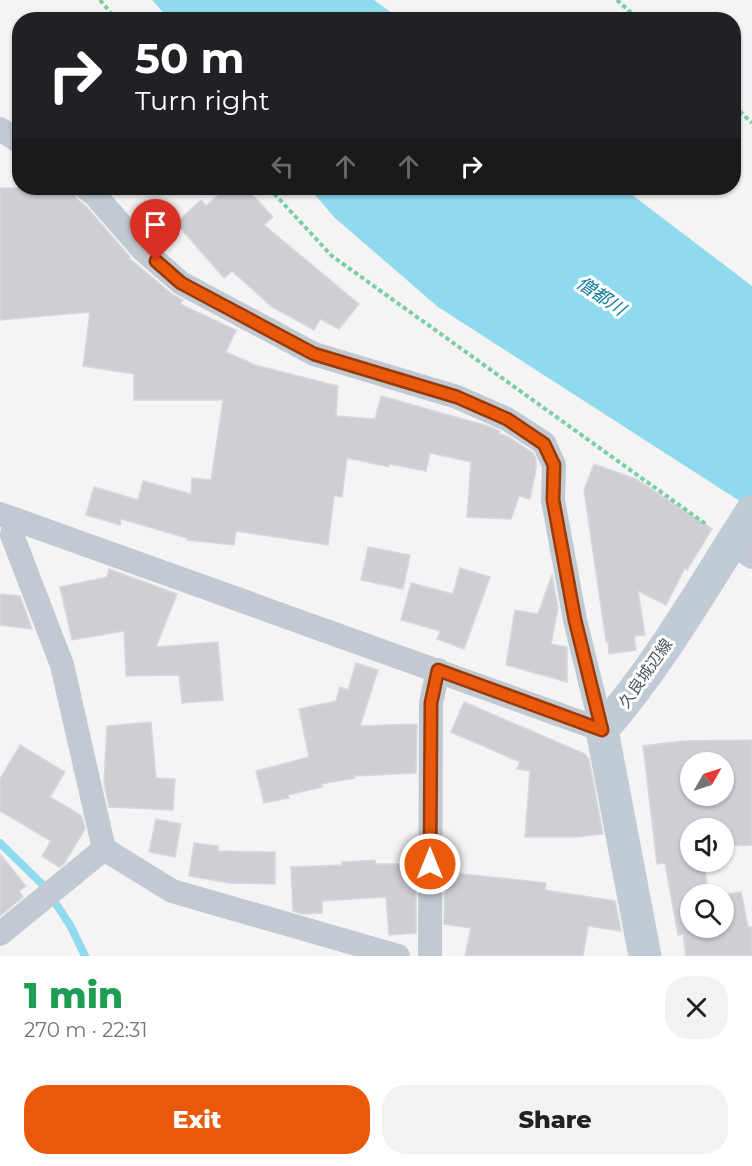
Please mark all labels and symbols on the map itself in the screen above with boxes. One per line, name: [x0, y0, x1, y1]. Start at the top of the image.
pin: [130, 199, 181, 261]
water label: 僧都川: [572, 272, 631, 321]
street label: 久良城辺線: [615, 635, 676, 712]
north arrow: [680, 752, 734, 806]
position arrow: [398, 832, 462, 896]

